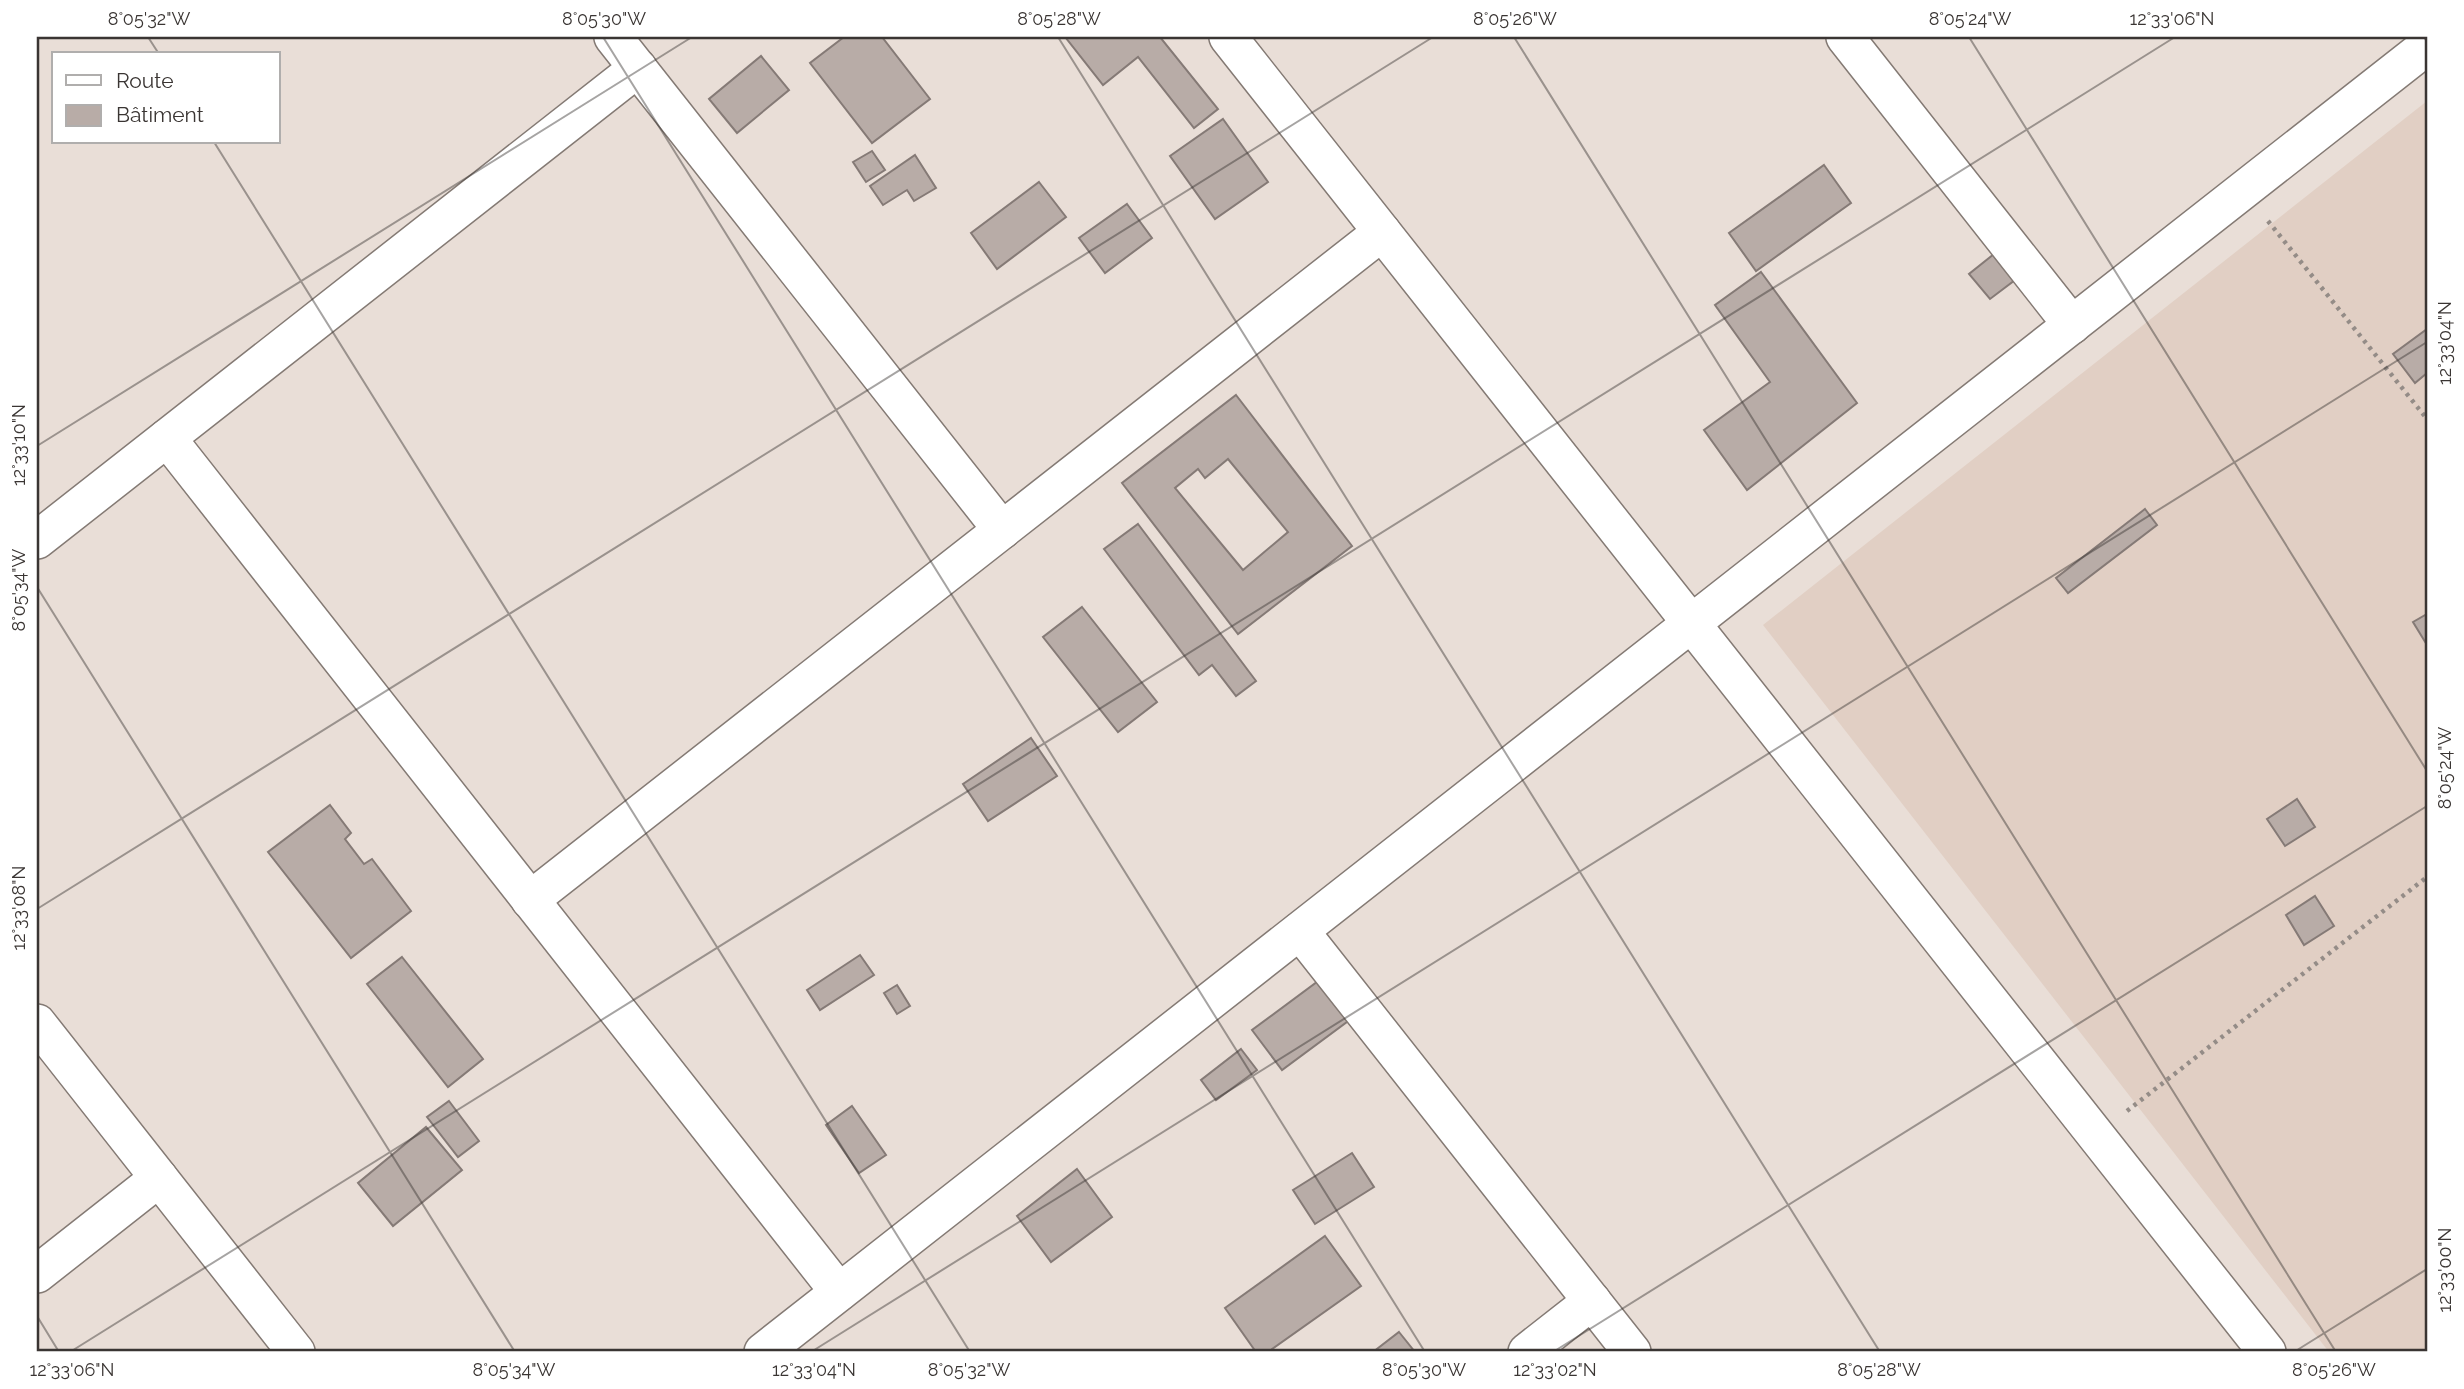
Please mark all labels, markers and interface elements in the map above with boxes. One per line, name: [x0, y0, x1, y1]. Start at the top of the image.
text: 8°05'32"W: [108, 8, 190, 29]
text: 8°05'30"W: [562, 8, 646, 29]
text: 8°05'28"W: [1017, 8, 1101, 29]
text: 8°05'26"W: [1473, 8, 1557, 29]
text: 8°05'24"W: [1929, 8, 2012, 29]
text: 12°33'06"N: [2130, 8, 2214, 29]
legend: [52, 52, 280, 144]
text: Route: [116, 68, 174, 93]
text: Bâtiment: [116, 102, 204, 127]
text: 12°33'04"N: [2434, 301, 2455, 385]
text: 12°33'10"N: [8, 404, 29, 486]
text: 8°05'34"W: [8, 548, 29, 631]
text: 8°05'24"W: [2434, 726, 2455, 809]
text: 12°33'08"N: [8, 866, 29, 950]
text: 12°33'00"N: [2434, 1227, 2455, 1313]
text: 12°33'06"N: [30, 1359, 114, 1380]
text: 8°05'34"W: [473, 1359, 556, 1380]
text: 12°33'04"N: [772, 1359, 856, 1380]
text: 8°05'32"W: [928, 1359, 1010, 1380]
text: 8°05'30"W: [1382, 1359, 1466, 1380]
text: 12°33'02"N: [1513, 1359, 1597, 1380]
text: 8°05'28"W: [1837, 1359, 1921, 1380]
text: 8°05'26"W: [2292, 1359, 2376, 1380]

